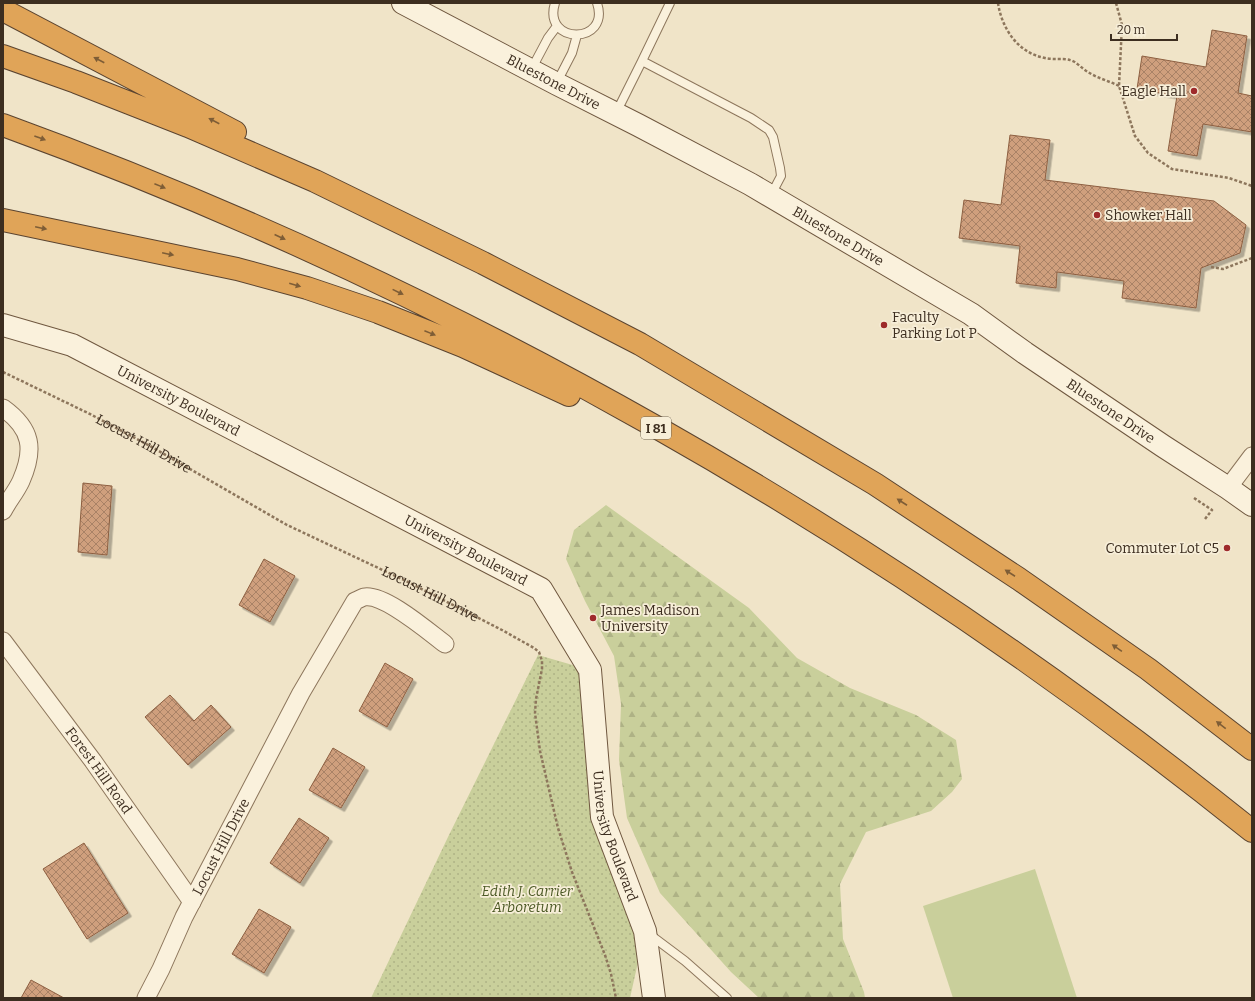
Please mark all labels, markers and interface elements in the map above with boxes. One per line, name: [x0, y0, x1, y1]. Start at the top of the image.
scale bar: [1111, 16, 1177, 42]
text: 20 m: [1117, 23, 1146, 37]
street label: Bluestone Drive: [504, 51, 603, 113]
one-way arrow: [93, 57, 104, 64]
place label: Eagle Hall: [1121, 83, 1186, 100]
marker: Eagle Hall: [1189, 86, 1199, 96]
one-way arrow: [208, 118, 219, 124]
one-way arrow: [34, 136, 46, 142]
one-way arrow: [155, 183, 166, 189]
street label: Bluestone Drive: [790, 203, 887, 269]
place label: Showker Hall: [1105, 207, 1192, 224]
marker: Showker Hall: [1092, 210, 1102, 220]
one-way arrow: [35, 225, 47, 231]
one-way arrow: [274, 234, 286, 240]
one-way arrow: [162, 252, 175, 258]
one-way arrow: [289, 282, 301, 288]
one-way arrow: [392, 289, 403, 295]
place label: Faculty Parking Lot P: [892, 309, 977, 342]
marker: Faculty Parking Lot P: [879, 320, 889, 330]
one-way arrow: [425, 330, 437, 336]
street label: University Boulevard: [114, 361, 243, 439]
street label: Bluestone Drive: [1064, 375, 1158, 447]
street label: Locust Hill Drive: [93, 410, 195, 477]
road number: I 81: [641, 417, 671, 439]
one-way arrow: [897, 498, 907, 506]
street label: University Boulevard: [402, 511, 530, 589]
place label: Commuter Lot C5: [1106, 540, 1219, 557]
marker: Commuter Lot C5: [1222, 543, 1232, 553]
street label: Locust Hill Drive: [379, 562, 482, 625]
one-way arrow: [1005, 569, 1016, 577]
place label: James Madison University: [600, 602, 700, 635]
marker: James Madison University: [588, 613, 598, 623]
one-way arrow: [1112, 644, 1122, 652]
one-way arrow: [1216, 721, 1227, 730]
street label: Forest Hill Road: [62, 724, 136, 817]
street label: University Boulevard: [590, 770, 642, 904]
street label: Locust Hill Drive: [189, 795, 253, 898]
park label: Edith J. Carrier Arboretum: [482, 883, 574, 916]

